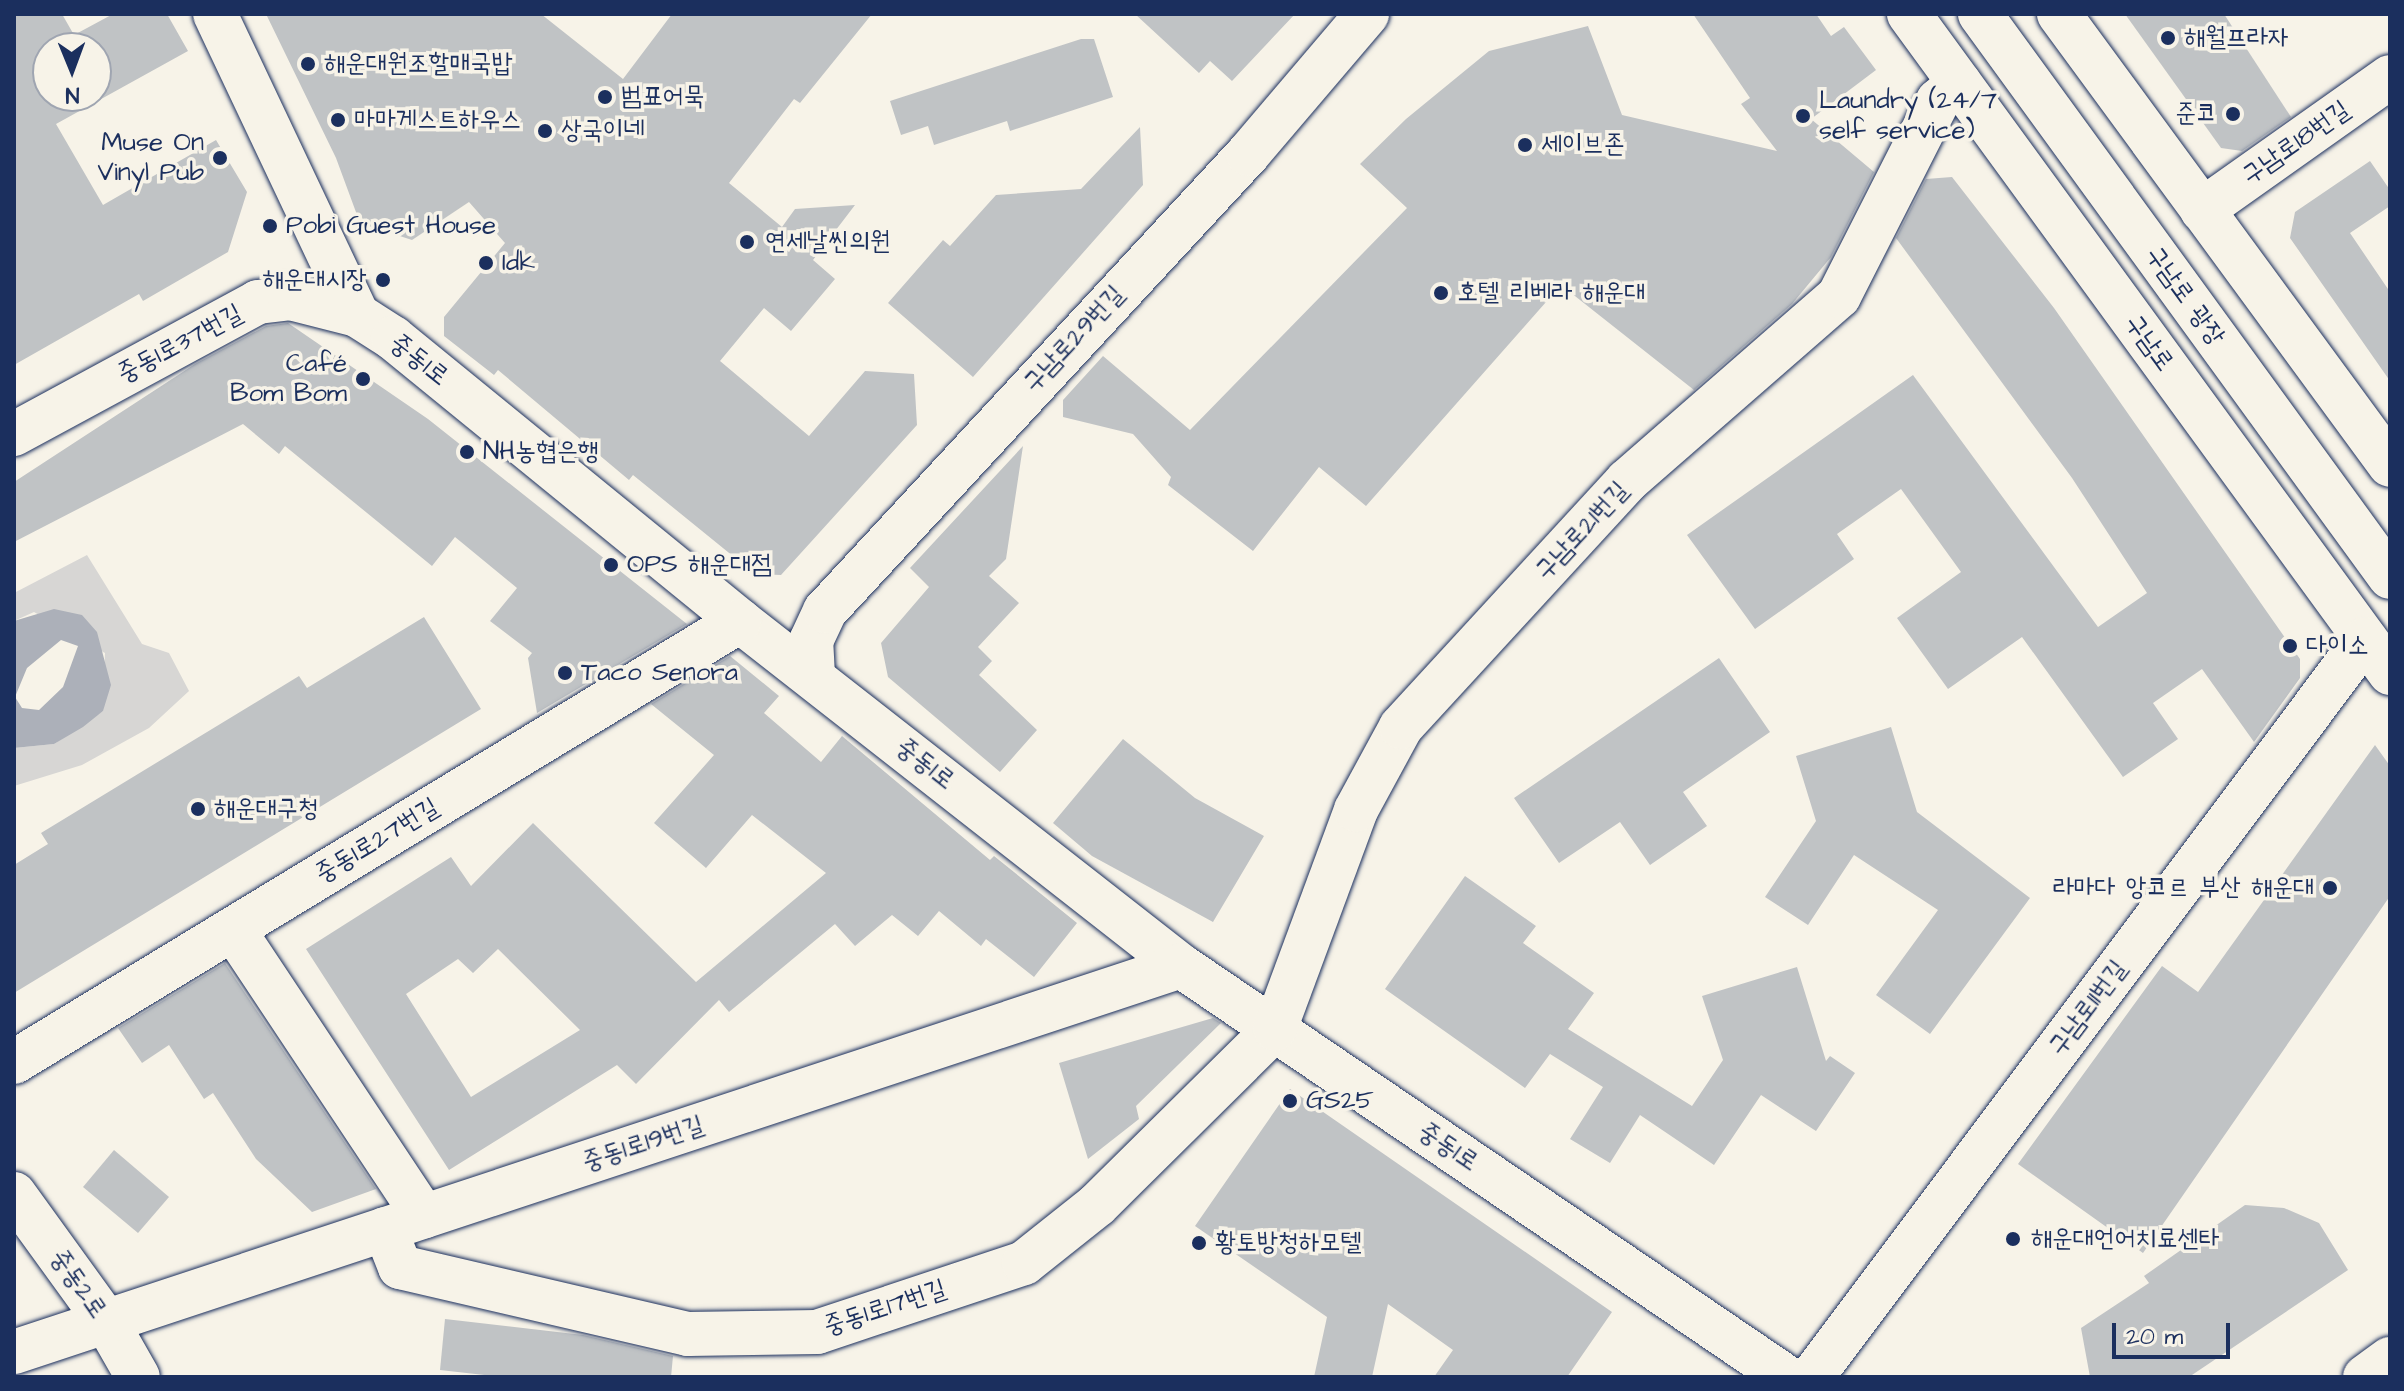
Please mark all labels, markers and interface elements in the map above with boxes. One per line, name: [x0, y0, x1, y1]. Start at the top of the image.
place label: 해월프라자: [2184, 22, 2289, 54]
marker: 해월프라자: [2159, 29, 2177, 47]
north arrow: [32, 32, 112, 112]
place label: 해운대원조할매국밥: [324, 48, 512, 80]
marker: 해운대원조할매국밥: [299, 55, 317, 73]
text: N: [65, 79, 80, 110]
place label: 범표어묵: [621, 81, 705, 113]
place label: Laundry (24/7 self service): [1819, 85, 1997, 146]
marker: 범표어묵: [596, 88, 614, 106]
street label: 구남로18번길: [2236, 94, 2356, 192]
place label: 준코: [2175, 98, 2217, 130]
place label: 마마게스트하우스: [354, 104, 521, 136]
marker: 준코: [2224, 105, 2242, 123]
marker: Laundry (24/7 self service): [1794, 107, 1812, 125]
marker: 마마게스트하우스: [329, 111, 347, 129]
place label: 상국이네: [561, 115, 645, 147]
marker: 상국이네: [536, 122, 554, 140]
place label: Muse On Vinyl Pub: [98, 127, 204, 188]
place label: 세이브존: [1541, 129, 1625, 161]
marker: 세이브존: [1516, 136, 1534, 154]
marker: Muse On Vinyl Pub: [211, 149, 229, 167]
place label: Pobi Guest House: [286, 210, 496, 242]
marker: Pobi Guest House: [261, 217, 279, 235]
place label: 연세날씬의원: [765, 226, 891, 258]
marker: 연세날씬의원: [736, 231, 758, 253]
street label: 구남로 광장: [2139, 240, 2231, 352]
place label: Idk: [502, 247, 535, 279]
marker: Idk: [477, 254, 495, 272]
place label: 해운대시장: [262, 264, 367, 296]
marker: 해운대시장: [374, 271, 392, 289]
place label: 호텔 리베라 해운대: [1457, 277, 1645, 309]
street label: 구남로29번길: [1017, 279, 1131, 399]
marker: 호텔 리베라 해운대: [1432, 284, 1450, 302]
street label: 중동1로37번길: [112, 298, 248, 390]
street label: 구남로: [2118, 308, 2180, 378]
street label: 중동1로: [383, 327, 455, 393]
place label: Café Bom Bom: [230, 348, 347, 410]
marker: Café Bom Bom: [354, 370, 372, 388]
place label: NH농협은행: [483, 436, 599, 468]
marker: NH농협은행: [458, 443, 476, 461]
street label: 구남로21번길: [1529, 475, 1635, 587]
place label: OPS 해운대점: [627, 549, 772, 581]
marker: OPS 해운대점: [602, 556, 620, 574]
place label: 다이소: [2306, 630, 2369, 662]
marker: 다이소: [2281, 637, 2299, 655]
place label: Taco Senora: [581, 657, 738, 689]
marker: Taco Senora: [556, 664, 574, 682]
street label: 중동1로: [889, 731, 961, 797]
street label: 중동1로27번길: [309, 792, 445, 890]
place label: 해운대구청: [214, 793, 319, 825]
marker: 해운대구청: [189, 800, 207, 818]
place label: 라마다 앙코르 부산 해운대: [2053, 872, 2314, 904]
marker: 라마다 앙코르 부산 해운대: [2321, 879, 2339, 897]
street label: 구남로11번길: [2042, 954, 2134, 1062]
place label: GS25: [1306, 1085, 1374, 1117]
marker: GS25: [1281, 1092, 1299, 1110]
street label: 중동1로19번길: [578, 1110, 708, 1178]
street label: 중동1로: [1412, 1116, 1484, 1178]
place label: 해운대언어치료센타: [2031, 1223, 2219, 1255]
place label: 황토방청하모텔: [1215, 1227, 1361, 1259]
marker: 해운대언어치료센타: [2002, 1228, 2024, 1250]
marker: 황토방청하모텔: [1190, 1234, 1208, 1252]
street label: 중동2로: [43, 1243, 113, 1325]
street label: 중동1로17번길: [820, 1274, 950, 1342]
scale bar: [2116, 1307, 2234, 1357]
text: 20 m: [2126, 1320, 2183, 1354]

